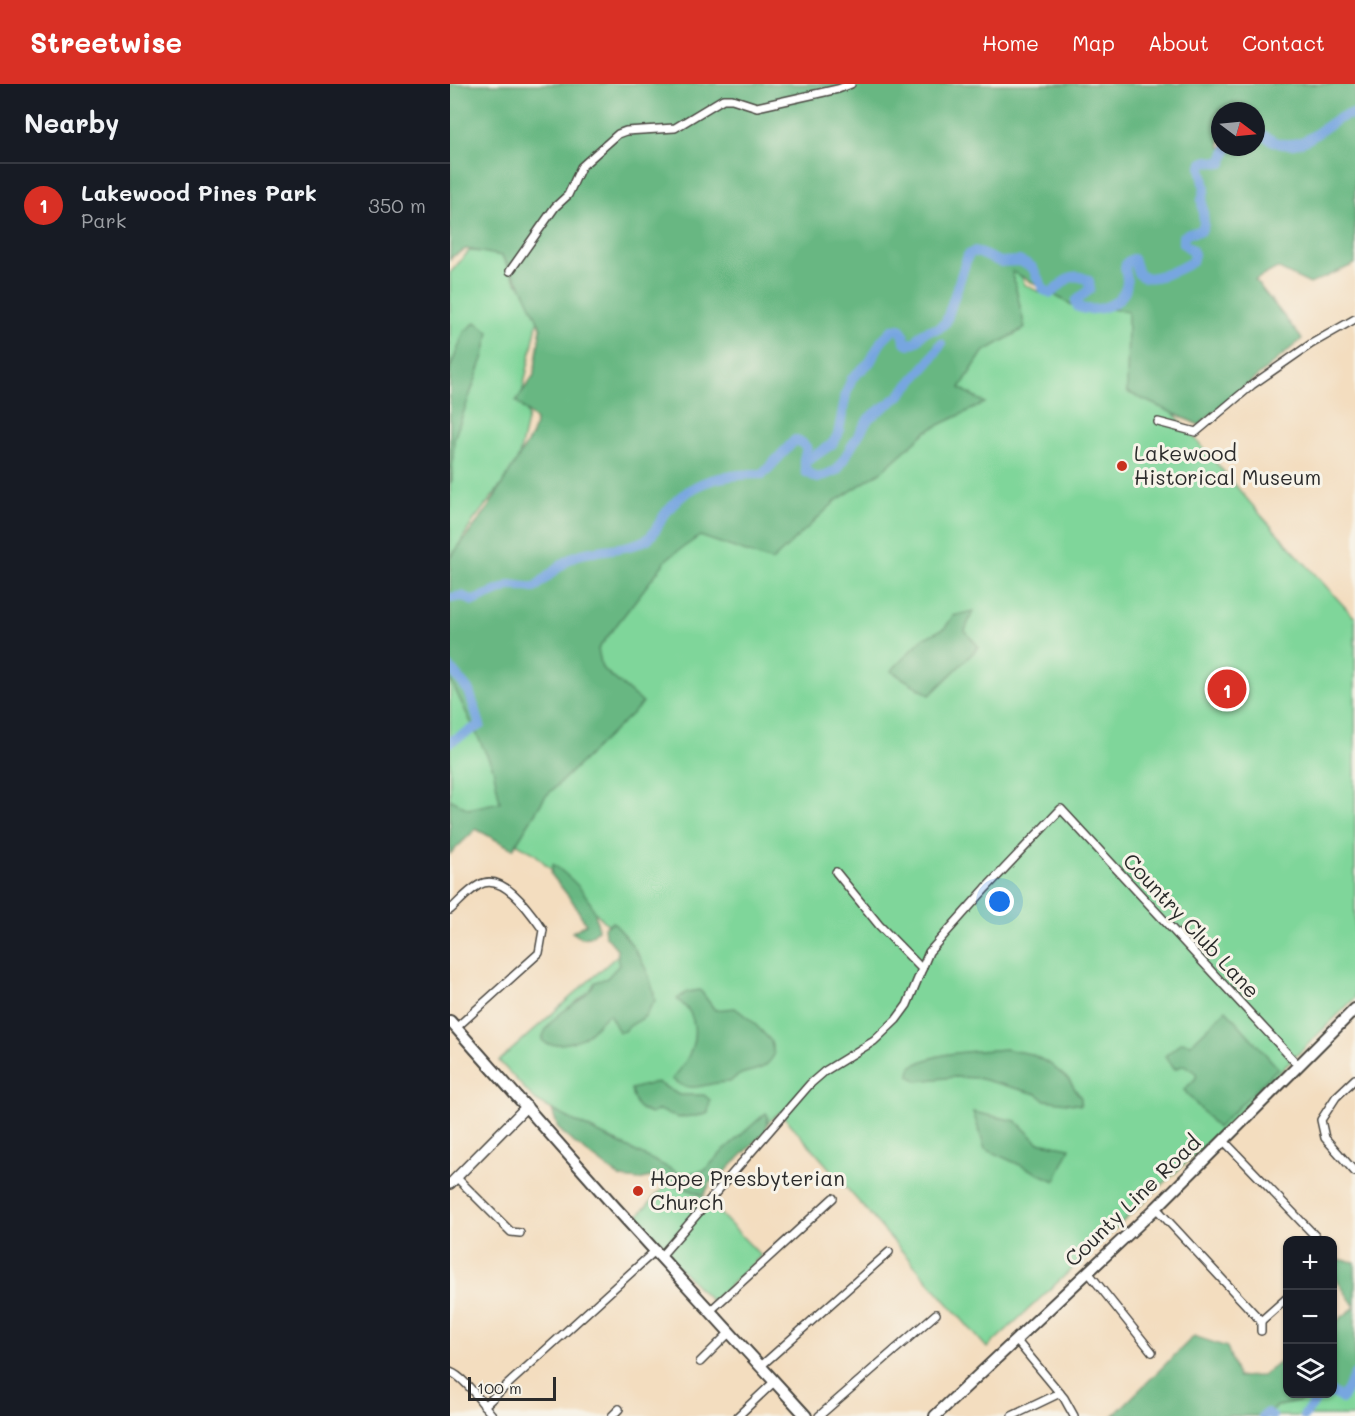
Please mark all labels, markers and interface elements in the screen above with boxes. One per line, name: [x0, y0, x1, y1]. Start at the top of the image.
text: Streetwise: [30, 24, 182, 60]
text: Home: [982, 29, 1039, 56]
text: Map: [1072, 29, 1115, 56]
text: About: [1148, 29, 1209, 56]
text: Contact: [1242, 29, 1325, 56]
north arrow: [1211, 102, 1265, 156]
text: Nearby: [24, 106, 119, 140]
text: Lakewood Pines Park: [81, 178, 317, 207]
text: 1: [39, 192, 48, 218]
text: 350 m: [368, 192, 426, 218]
text: Park: [81, 207, 126, 233]
place label: Lakewood Historical Museum: [1134, 439, 1321, 490]
marker: Lakewood Historical Museum: [1115, 459, 1129, 473]
pin: 1: [1208, 666, 1246, 712]
street label: Country Club Lane: [1118, 847, 1266, 1003]
your location: [985, 887, 1014, 916]
street label: County Line Road: [1058, 1128, 1206, 1272]
place label: Hope Presbyterian Church: [650, 1164, 845, 1215]
marker: Hope Presbyterian Church: [631, 1184, 645, 1198]
map controls: [1283, 1236, 1337, 1398]
button: +: [1283, 1236, 1337, 1290]
button: −: [1283, 1290, 1337, 1344]
button: layers: [1283, 1344, 1337, 1398]
scale bar: [468, 1374, 556, 1402]
text: 100 m: [477, 1377, 522, 1398]

